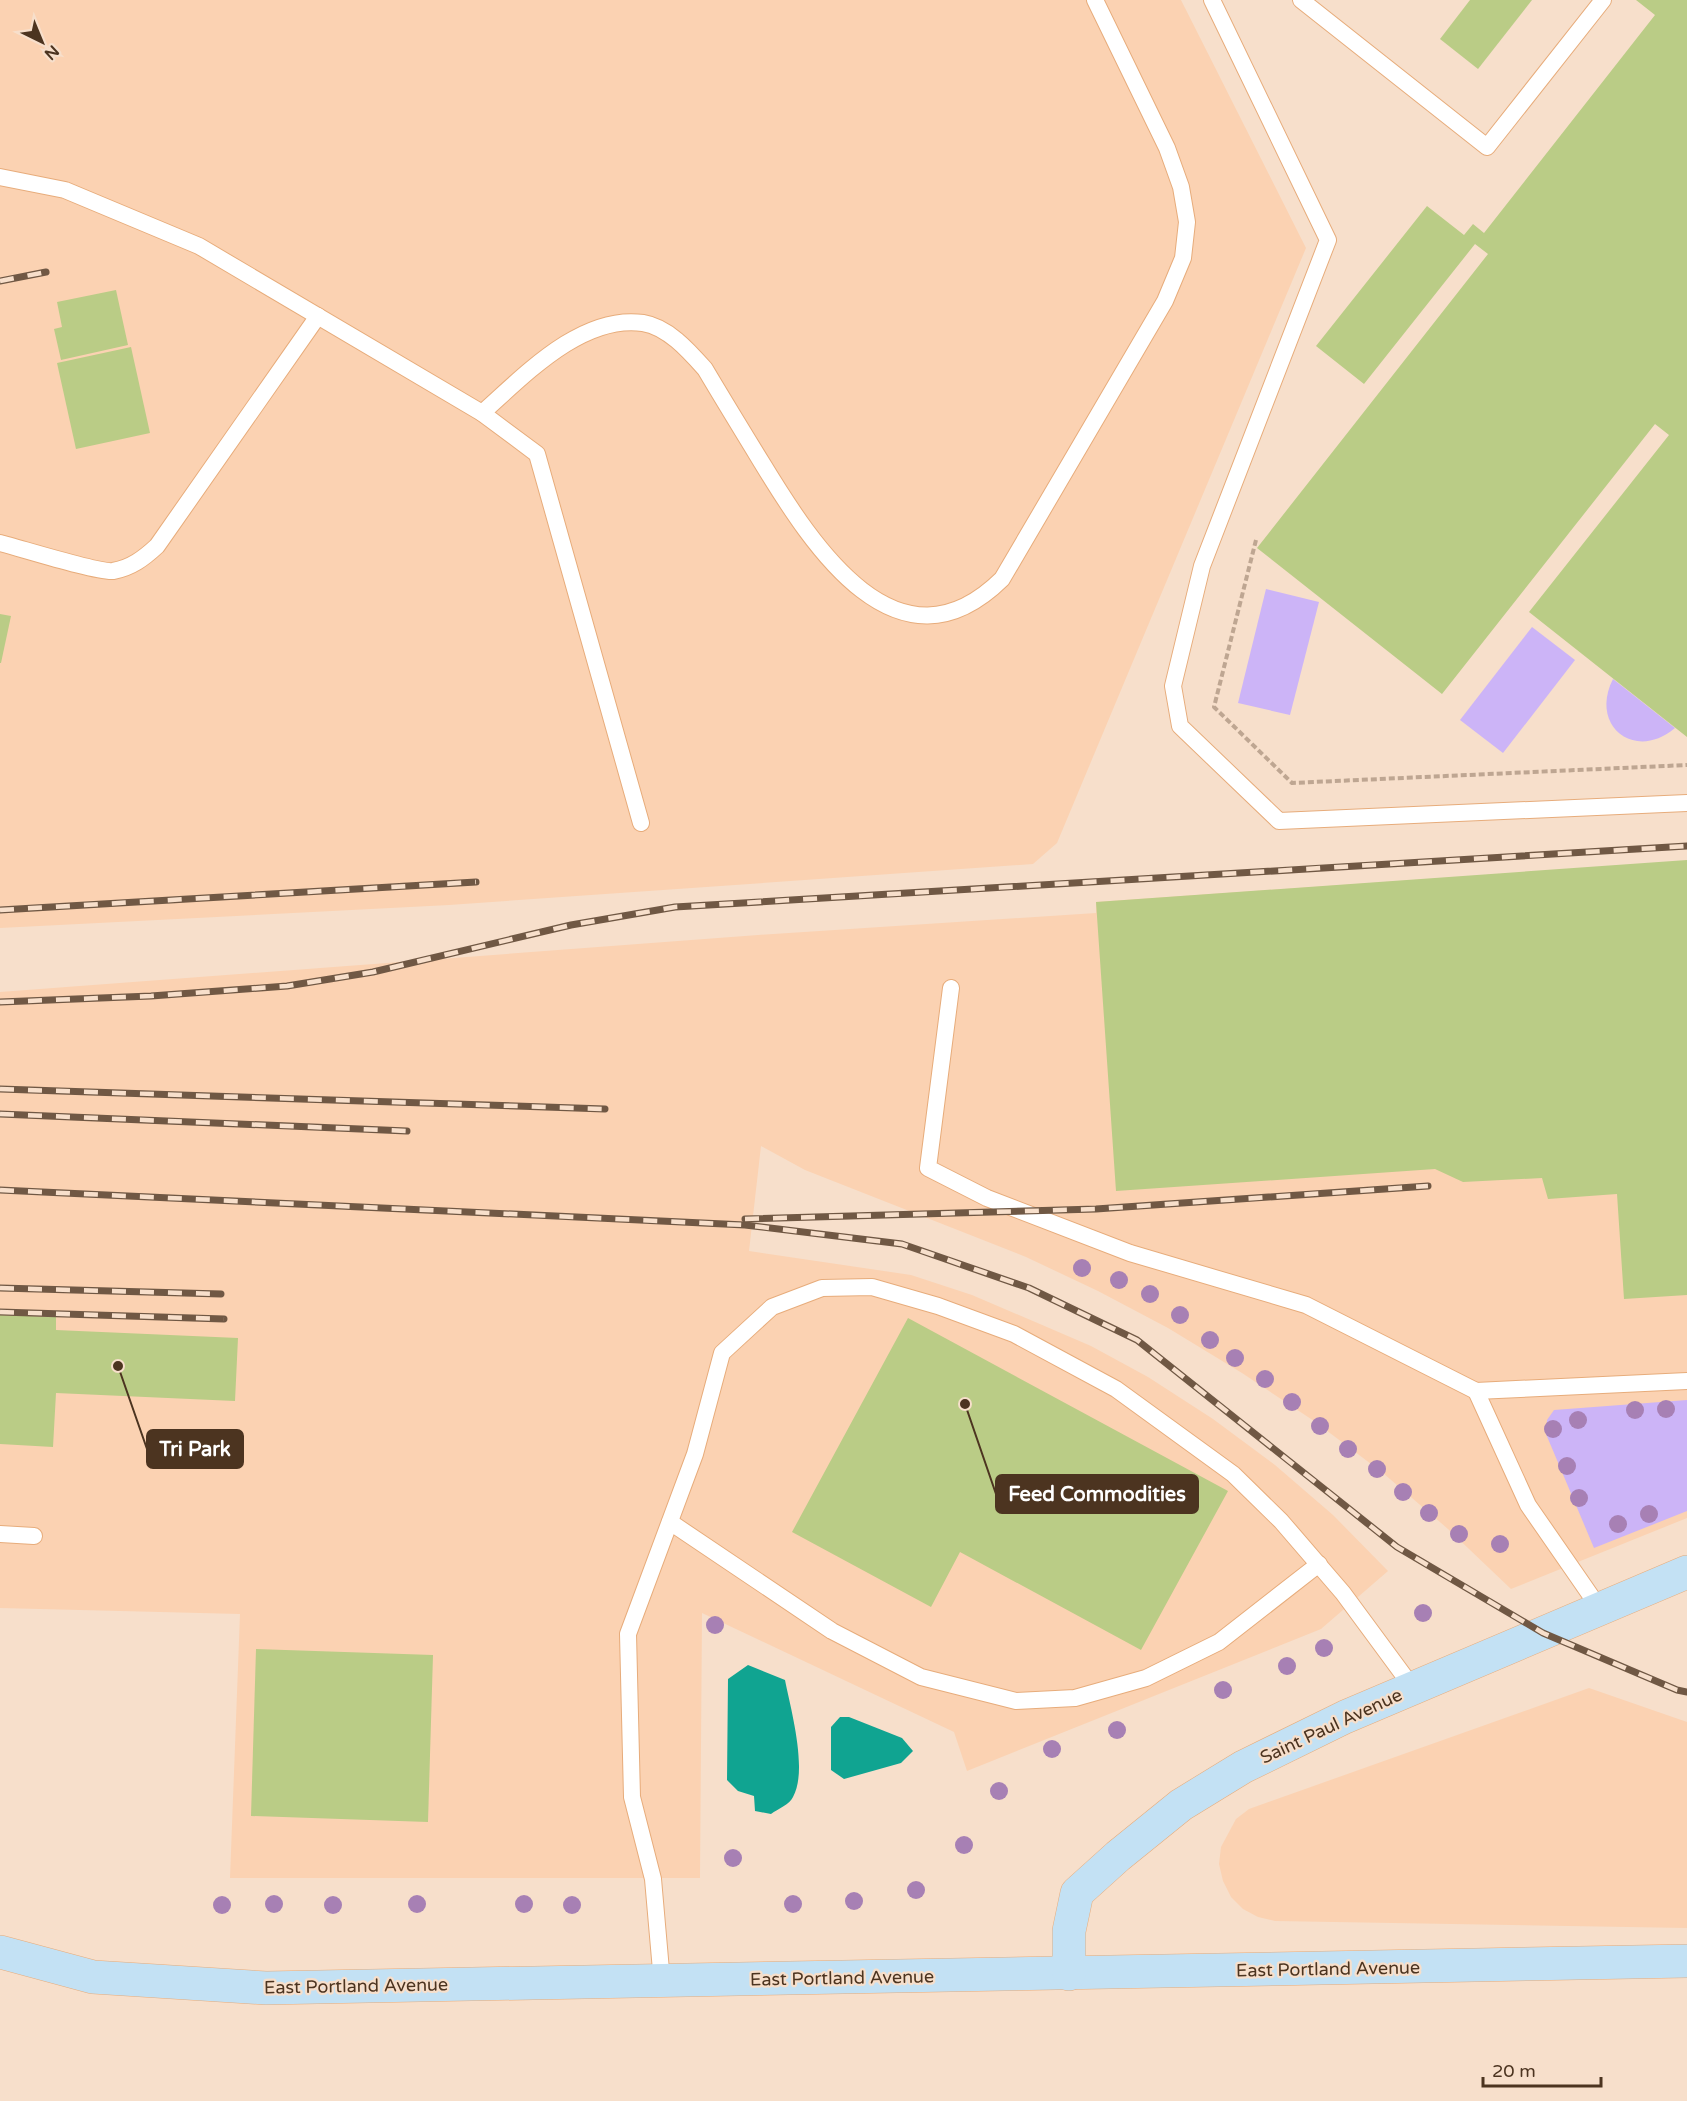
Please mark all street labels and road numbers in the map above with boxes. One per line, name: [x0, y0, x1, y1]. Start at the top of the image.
street label: Saint Paul Avenue: [1256, 1683, 1406, 1769]
street label: East Portland Avenue: [1236, 1956, 1420, 1982]
street label: East Portland Avenue: [750, 1965, 934, 1991]
street label: East Portland Avenue: [264, 1973, 448, 1999]

